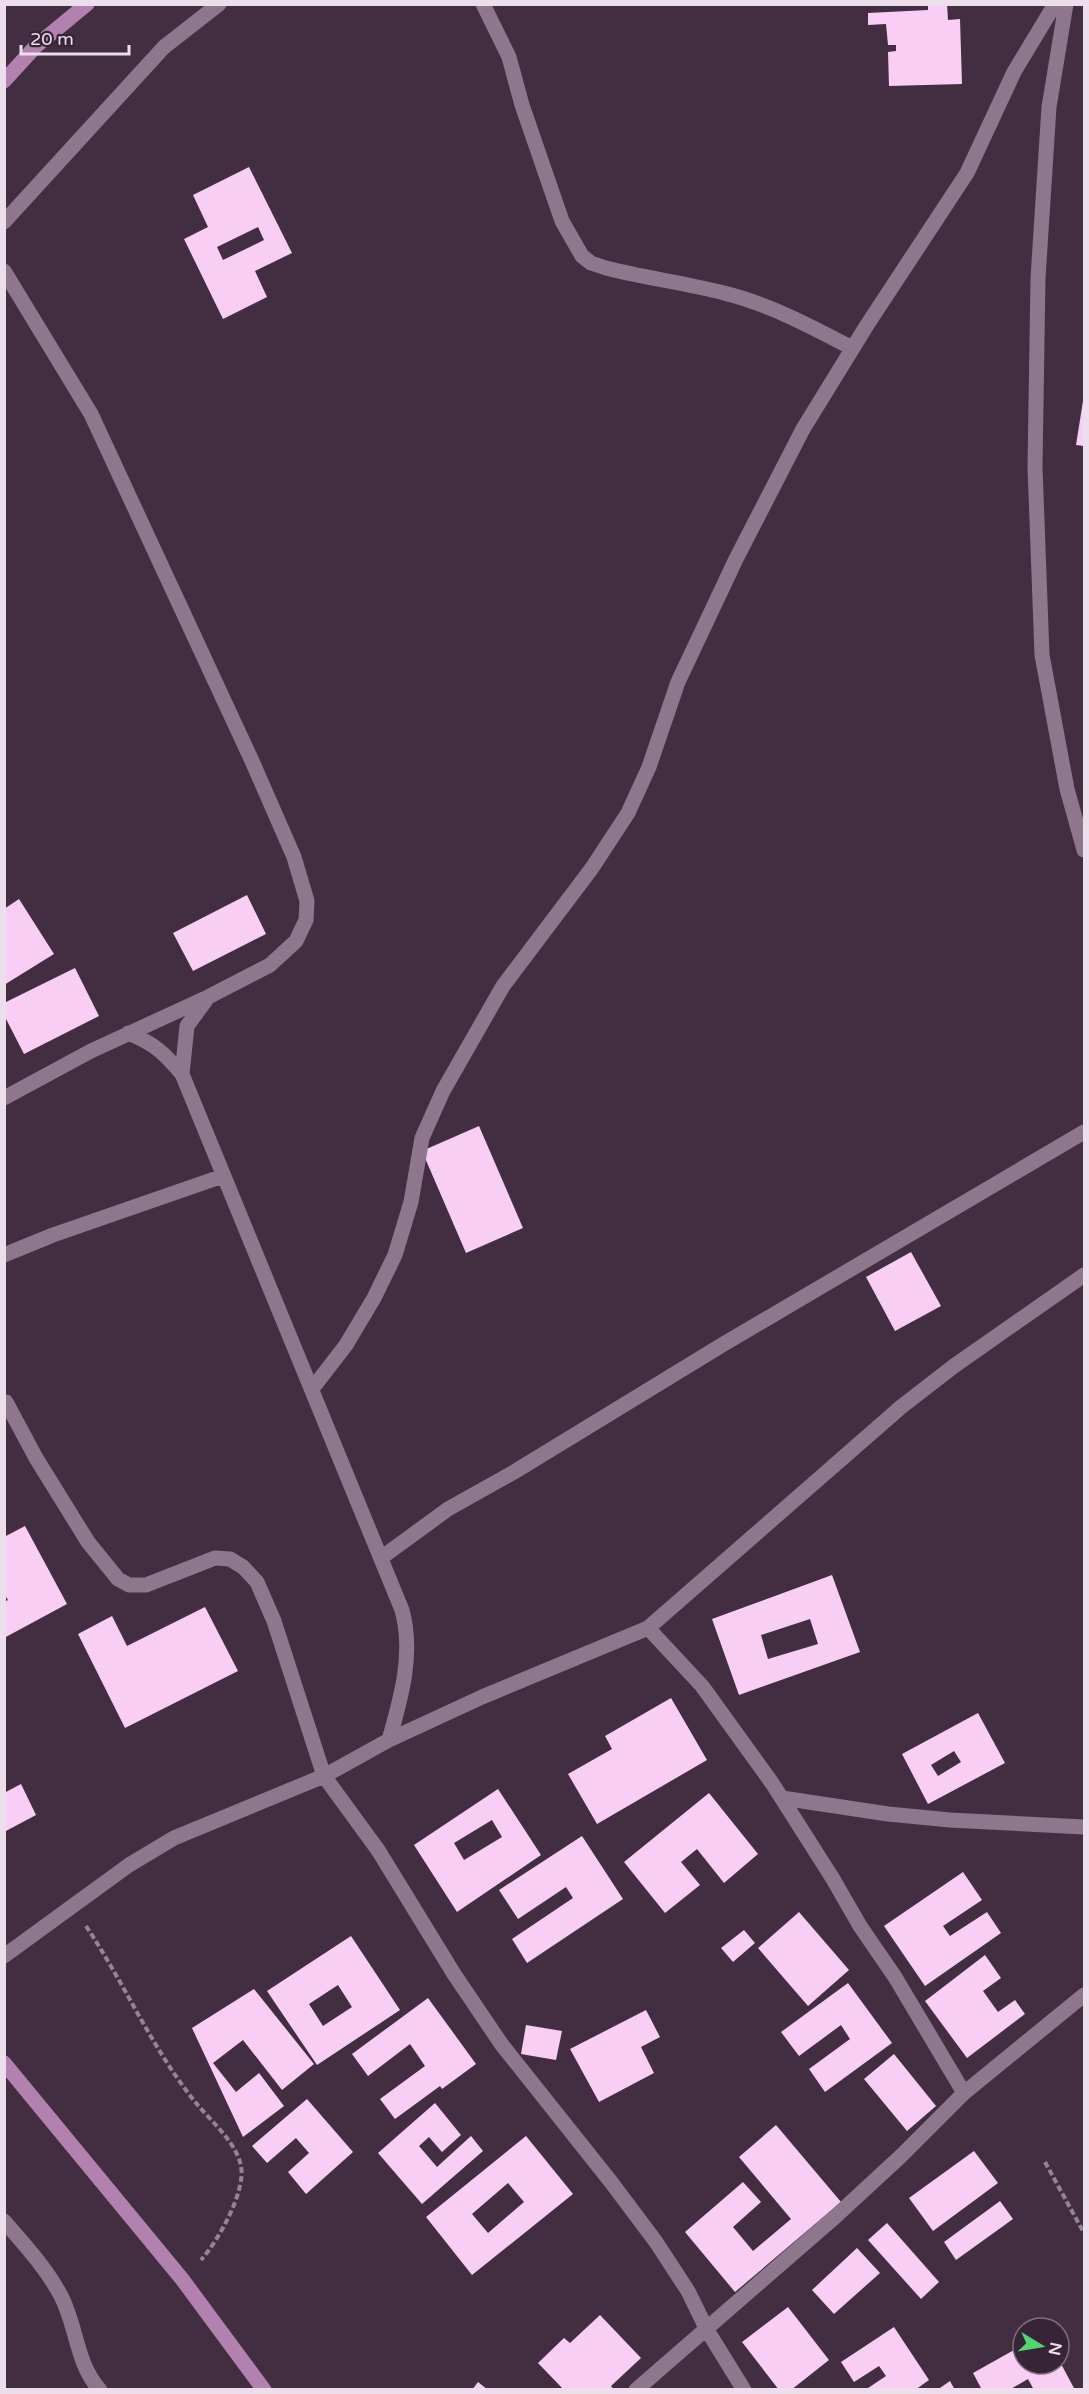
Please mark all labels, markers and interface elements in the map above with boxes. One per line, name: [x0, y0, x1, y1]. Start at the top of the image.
scale bar: [21, 18, 129, 56]
text: 20 m: [30, 28, 74, 50]
north arrow: [1011, 2316, 1071, 2376]
text: N: [1044, 2340, 1066, 2357]

